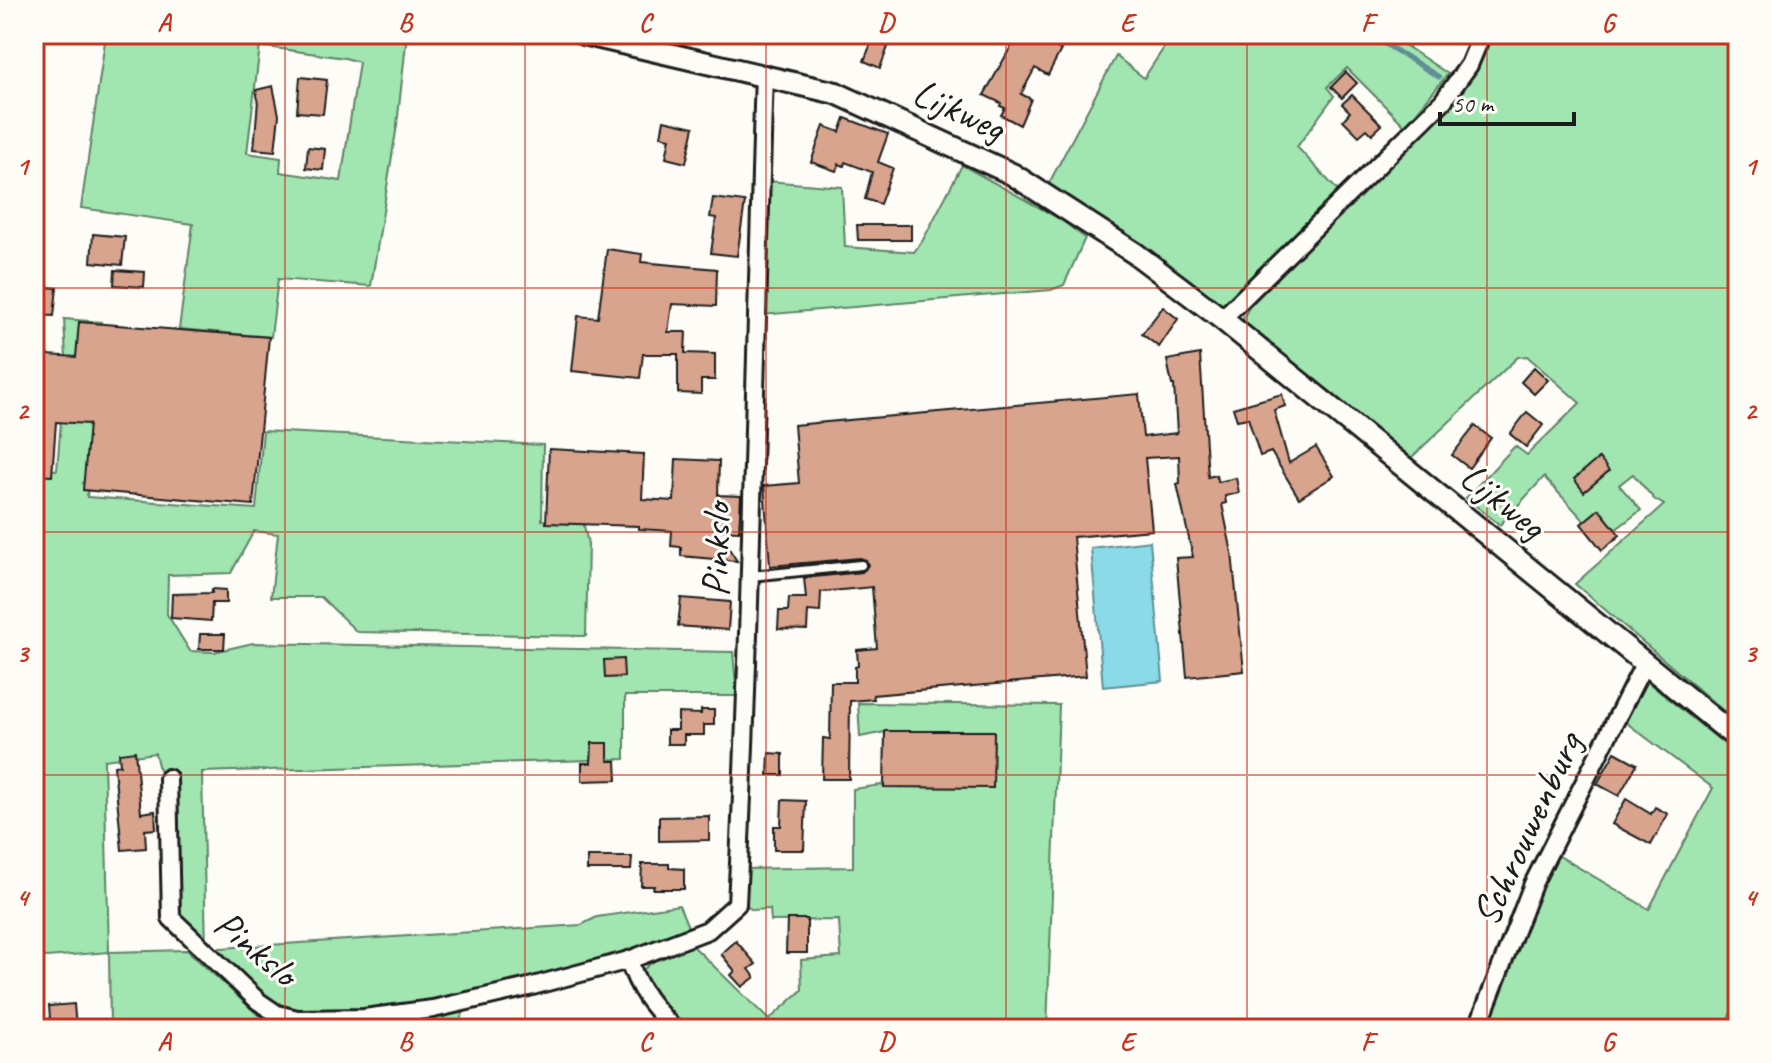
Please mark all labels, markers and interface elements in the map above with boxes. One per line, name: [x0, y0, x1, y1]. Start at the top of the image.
text: A: [157, 6, 172, 39]
text: B: [398, 6, 414, 39]
text: C: [639, 6, 655, 39]
text: D: [878, 6, 896, 39]
text: E: [1120, 6, 1138, 39]
text: F: [1361, 6, 1379, 39]
text: G: [1602, 6, 1618, 39]
street label: Lijkweg: [905, 67, 1014, 154]
scale bar: [1440, 76, 1574, 126]
text: 50 m: [1452, 89, 1495, 119]
text: 1: [16, 150, 31, 183]
text: 1: [1744, 150, 1759, 183]
text: 2: [16, 394, 30, 427]
text: 2: [1744, 394, 1758, 427]
street label: Lijkweg: [1450, 452, 1557, 552]
street label: Pinkslo: [690, 499, 742, 597]
text: 3: [16, 637, 30, 670]
text: 3: [1744, 637, 1758, 670]
street label: Schrouwenburg: [1461, 722, 1595, 933]
text: 4: [16, 881, 31, 914]
text: 4: [1744, 881, 1759, 914]
street label: Pinkslo: [204, 899, 311, 1000]
text: A: [157, 1025, 172, 1058]
text: B: [398, 1025, 414, 1058]
text: C: [639, 1025, 655, 1058]
text: D: [878, 1025, 896, 1058]
text: E: [1120, 1025, 1138, 1058]
text: F: [1361, 1025, 1379, 1058]
text: G: [1602, 1025, 1618, 1058]

